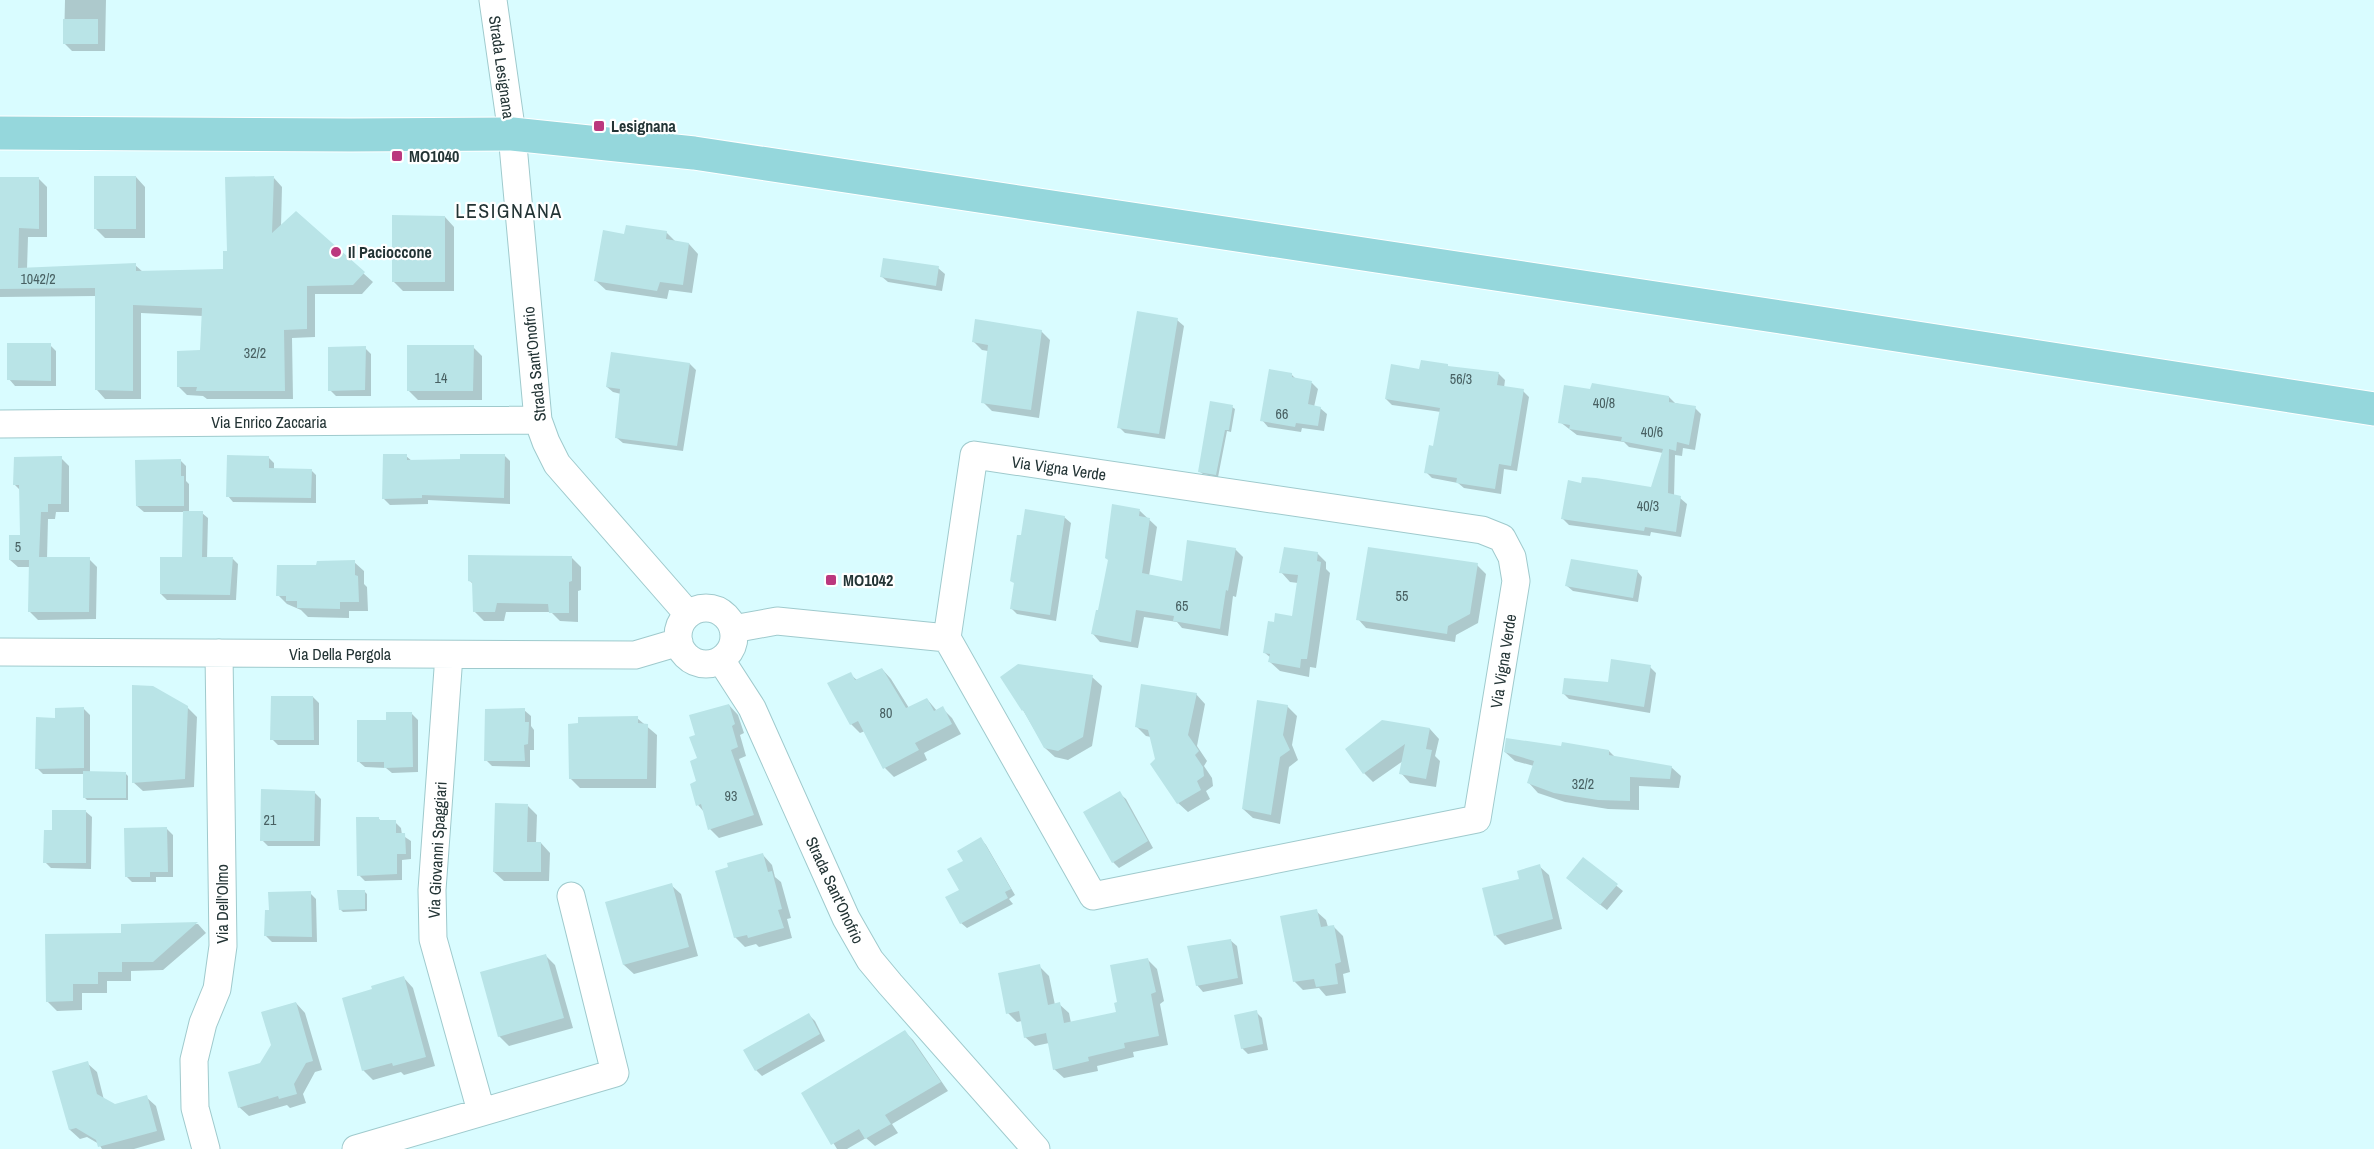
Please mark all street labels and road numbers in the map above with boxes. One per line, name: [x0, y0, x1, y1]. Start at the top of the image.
street label: Strada Lesignana: [484, 14, 520, 121]
street label: Strada Sant'Onofrio: [517, 305, 551, 423]
street label: Via Enrico Zaccaria: [211, 411, 328, 433]
street label: Via Vigna Verde: [1010, 450, 1108, 486]
street label: Via Vigna Verde: [1485, 612, 1521, 710]
street label: Via Della Pergola: [289, 643, 392, 665]
street label: Via Giovanni Spaggiari: [422, 781, 452, 919]
street label: Strada Sant'Onofrio: [801, 833, 869, 947]
street label: Via Dell'Olmo: [211, 864, 233, 944]

